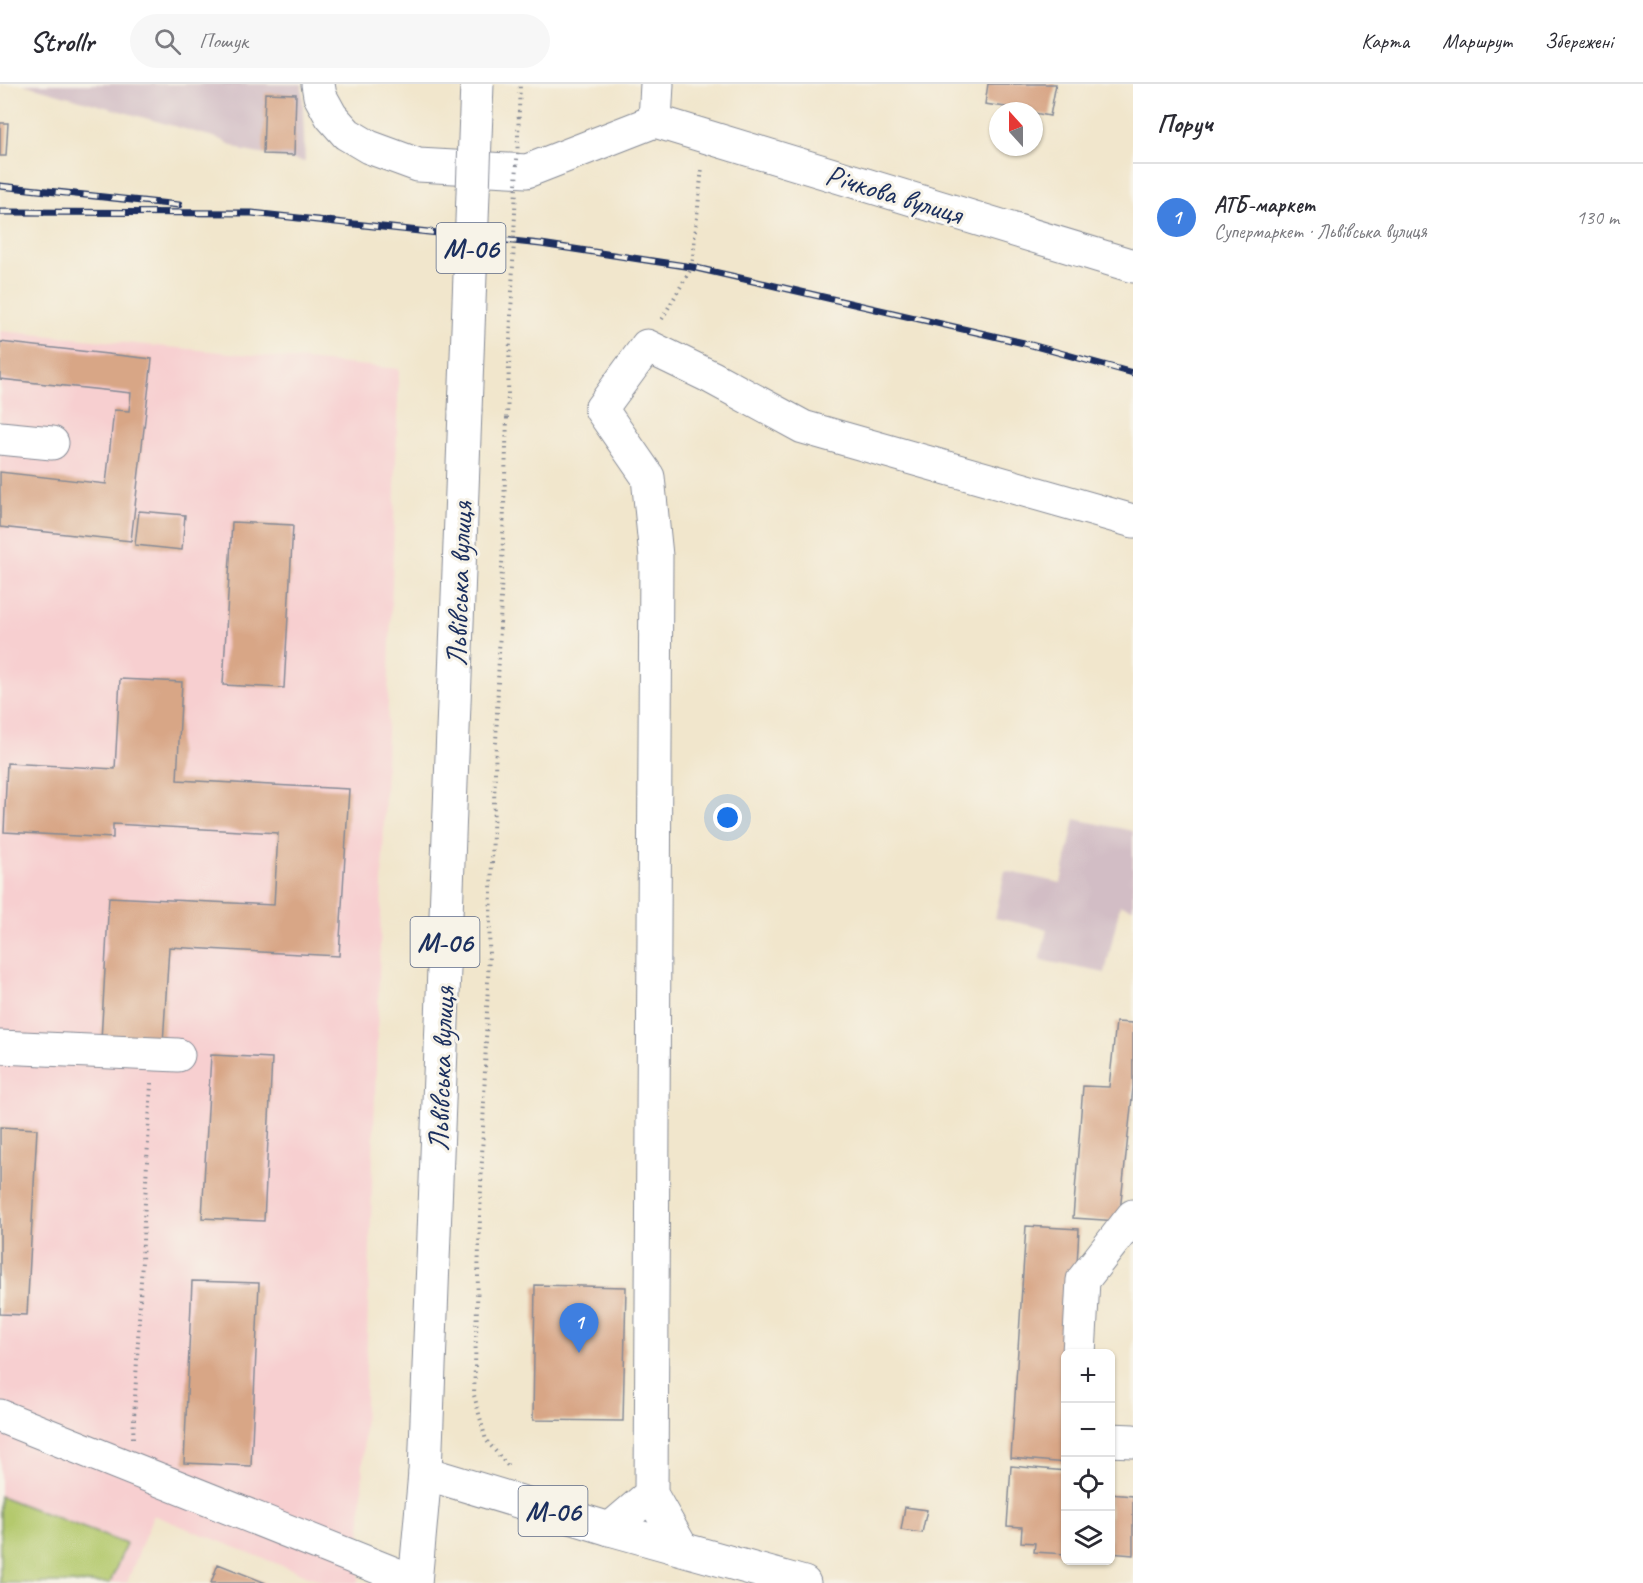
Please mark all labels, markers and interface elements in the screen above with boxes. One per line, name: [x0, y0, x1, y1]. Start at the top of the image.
search box: [130, 14, 550, 68]
text: Strollr: [30, 24, 94, 59]
icon: search: [151, 25, 184, 58]
text: Пошук: [199, 27, 248, 55]
text: Карта: [1361, 28, 1409, 54]
text: Маршрут: [1442, 28, 1512, 54]
text: Збережені: [1545, 28, 1613, 54]
north arrow: [989, 102, 1043, 156]
text: Поруч: [1157, 107, 1213, 140]
street label: Річкова вулиця: [821, 155, 969, 234]
text: АТБ-маркет: [1214, 191, 1314, 219]
text: 1: [1172, 205, 1181, 230]
text: 130 m: [1576, 205, 1619, 230]
text: Супермаркет · Львівська вулиця: [1214, 219, 1427, 244]
road number: М-06: [436, 223, 506, 273]
street label: Львівська вулиця: [437, 500, 481, 667]
your location: [713, 803, 742, 832]
road number: М-06: [410, 917, 480, 967]
street label: Львівська вулиця: [419, 985, 463, 1152]
pin: 1: [560, 1304, 598, 1353]
map controls: [1061, 1349, 1115, 1565]
button: +: [1061, 1349, 1115, 1403]
button: −: [1061, 1403, 1115, 1457]
button: locate: [1061, 1457, 1115, 1511]
road number: М-06: [518, 1486, 588, 1536]
button: layers: [1061, 1511, 1115, 1565]

